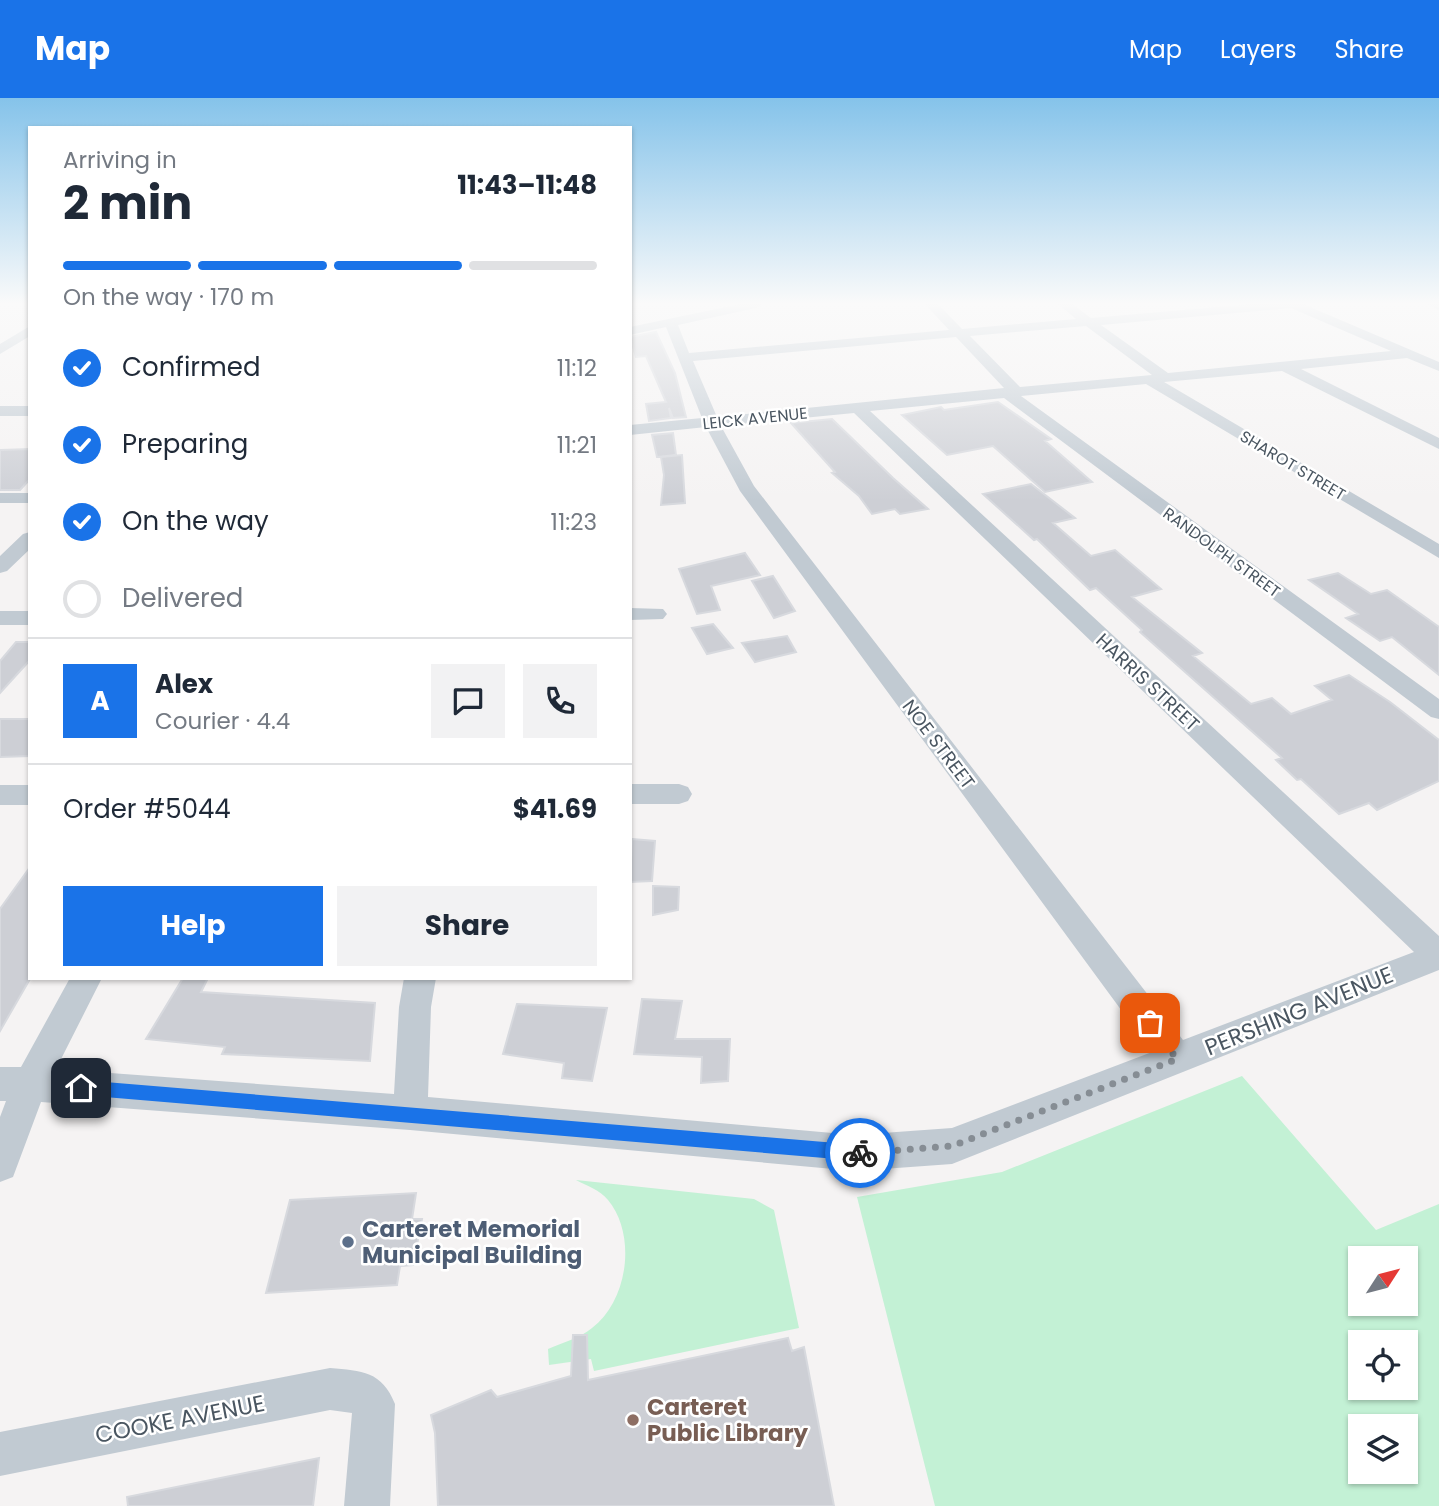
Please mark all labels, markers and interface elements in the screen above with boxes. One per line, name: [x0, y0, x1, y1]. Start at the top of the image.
text: Map: [35, 25, 110, 72]
text: Map: [1129, 33, 1182, 66]
text: Layers: [1220, 33, 1296, 66]
text: Share: [1334, 33, 1404, 66]
text: Arriving in: [63, 144, 177, 176]
text: 11:43–11:48: [457, 167, 597, 203]
text: 2 min: [63, 171, 192, 235]
text: On the way · 170 m: [63, 281, 274, 313]
icon: check: [63, 349, 101, 387]
text: Confirmed: [122, 349, 260, 385]
text: 11:12: [557, 352, 597, 384]
street label: LEICK AVENUE: [701, 402, 809, 435]
street label: SHAROT STREET: [1236, 425, 1350, 506]
icon: check: [63, 426, 101, 464]
text: Preparing: [122, 426, 248, 462]
text: 11:21: [557, 429, 597, 461]
street label: RANDOLPH STREET: [1158, 502, 1285, 603]
icon: check: [63, 503, 101, 541]
text: On the way: [122, 503, 269, 539]
text: 11:23: [551, 506, 597, 538]
text: Delivered: [122, 580, 243, 616]
street label: HARRIS STREET: [1090, 627, 1205, 737]
button: chat: [431, 664, 505, 738]
button: phone: [523, 664, 597, 738]
text: Alex: [155, 666, 213, 702]
text: A: [90, 683, 110, 719]
street label: NOE STREET: [896, 694, 981, 795]
text: Courier · 4.4: [155, 705, 290, 737]
text: Order #5044: [63, 791, 231, 827]
text: $41.69: [513, 791, 597, 827]
button: Help: [63, 886, 323, 966]
button: Share: [337, 886, 597, 966]
street label: PERSHING AVENUE: [1200, 959, 1398, 1063]
pin: [1120, 993, 1180, 1053]
icon: bag: [1131, 1004, 1169, 1042]
pin: [51, 1058, 111, 1118]
icon: home: [62, 1069, 100, 1107]
courier: [825, 1118, 895, 1188]
icon: bike: [841, 1134, 879, 1172]
place label: Carteret Memorial Municipal Building: [362, 1213, 582, 1271]
marker: Carteret Memorial Municipal Building: [340, 1234, 356, 1250]
north arrow: [1348, 1246, 1418, 1316]
map controls: [1348, 1246, 1418, 1484]
button: locate: [1348, 1330, 1418, 1400]
street label: COOKE AVENUE: [93, 1387, 267, 1451]
place label: Carteret Public Library: [647, 1391, 809, 1449]
marker: Carteret Public Library: [625, 1412, 641, 1428]
button: layers: [1348, 1414, 1418, 1484]

